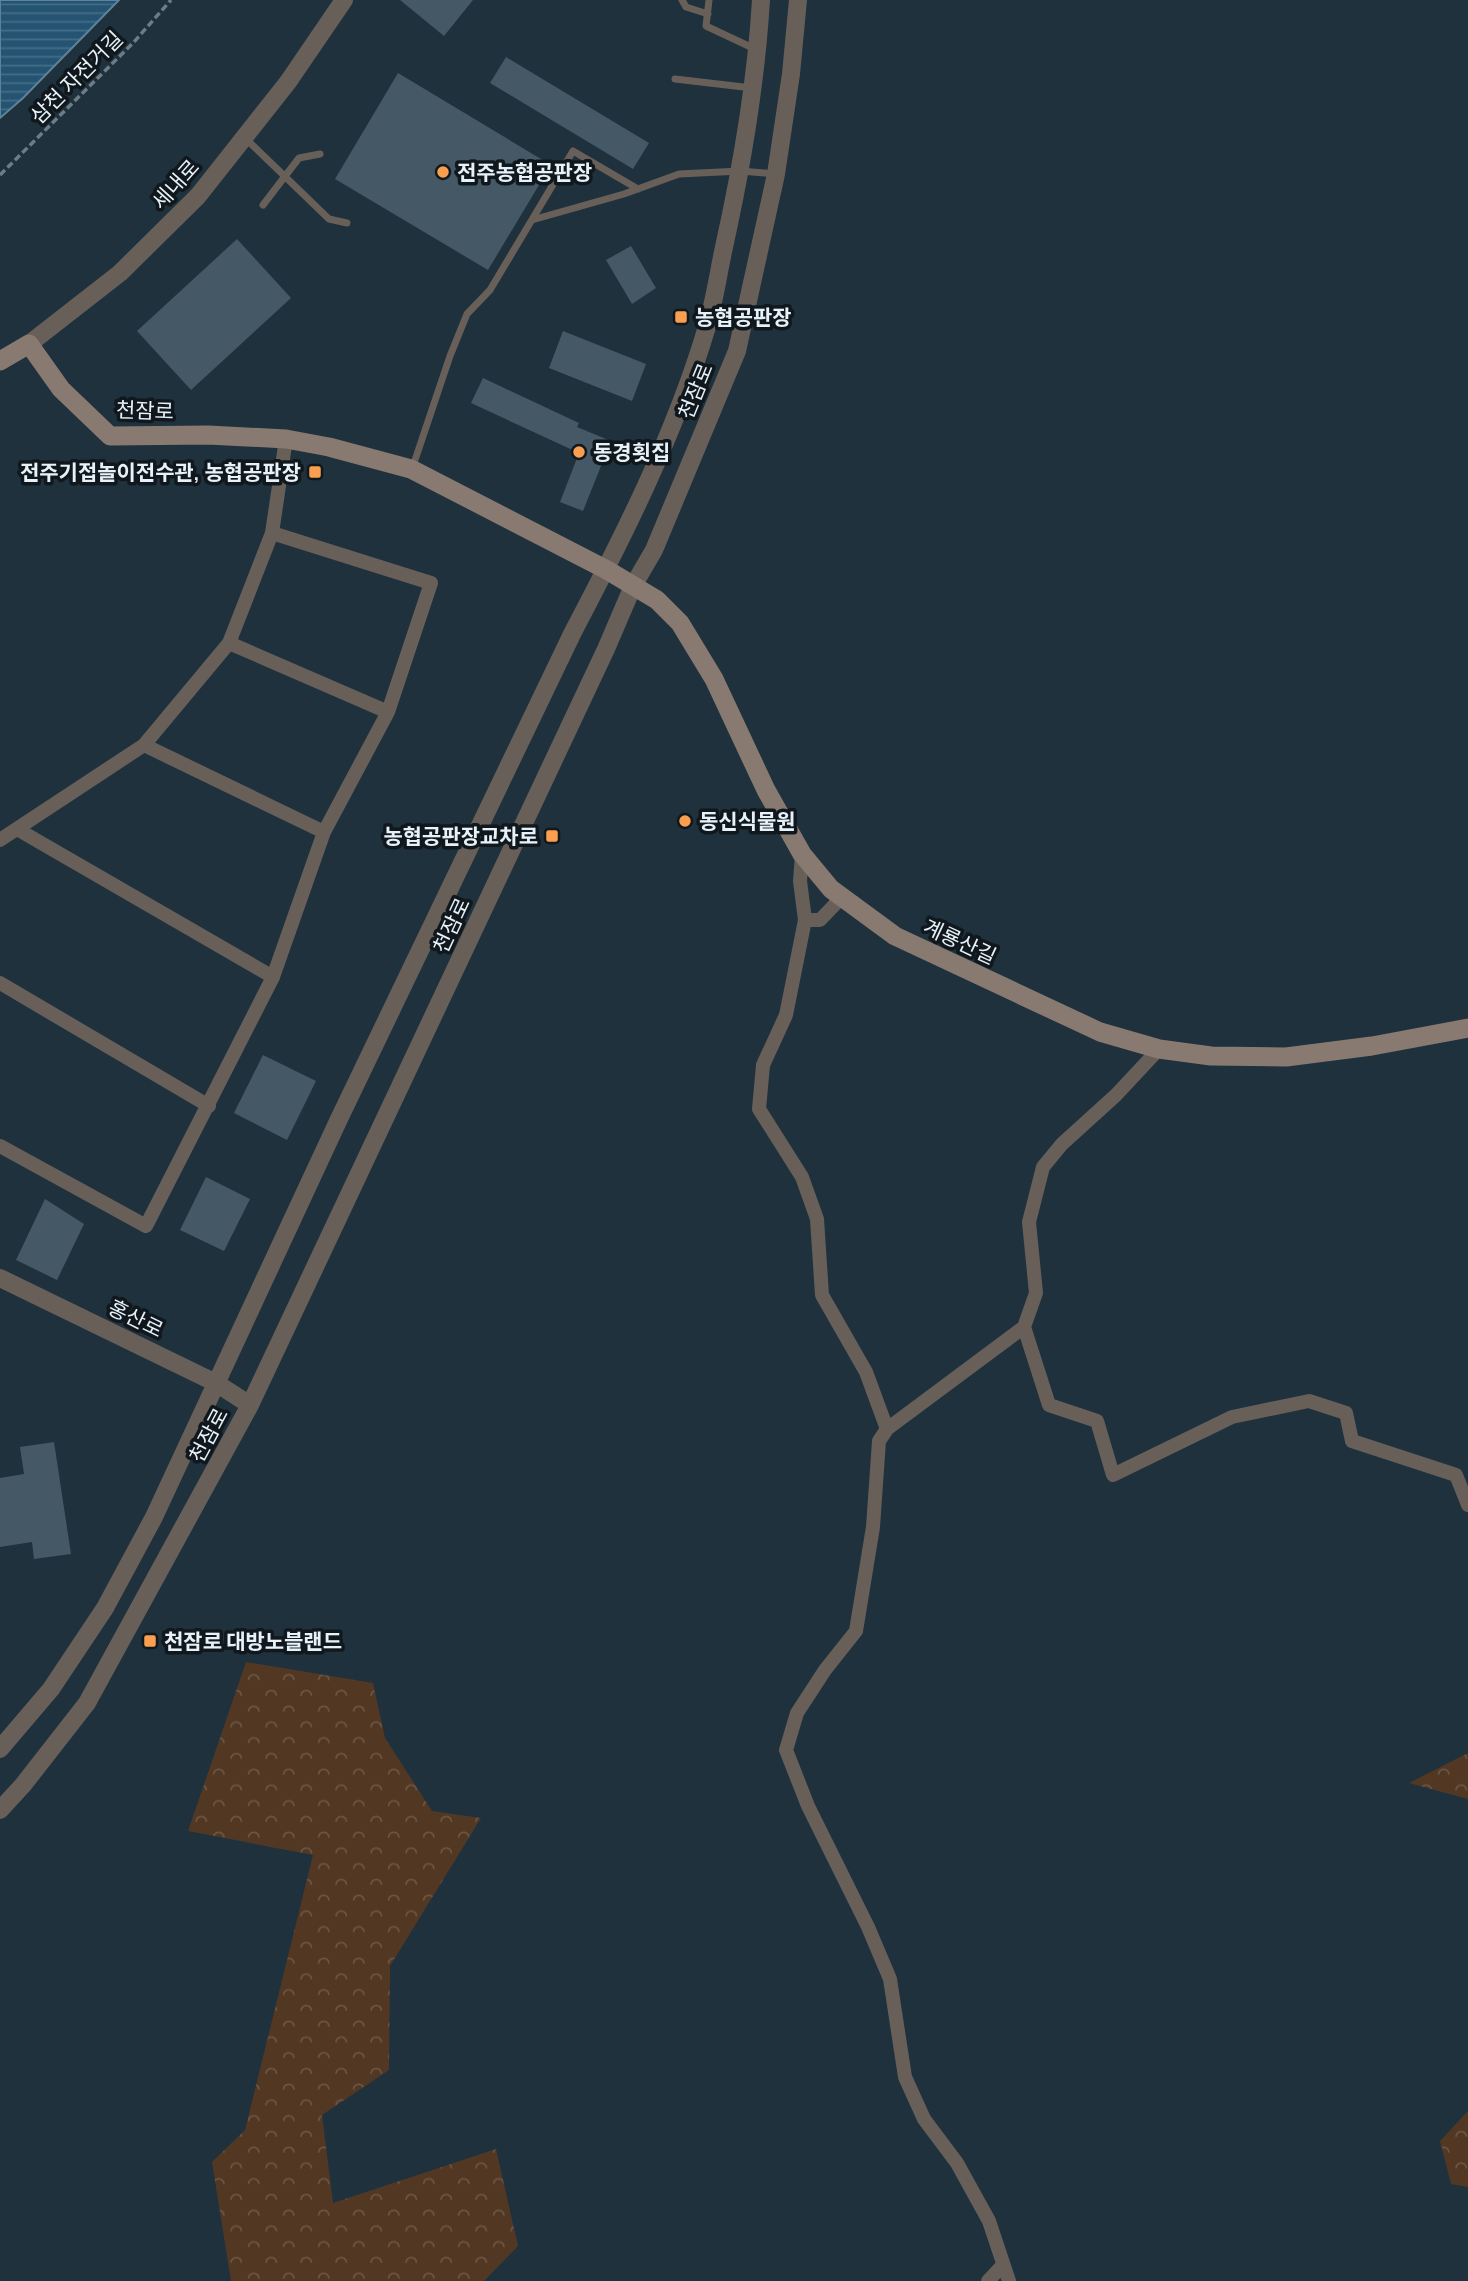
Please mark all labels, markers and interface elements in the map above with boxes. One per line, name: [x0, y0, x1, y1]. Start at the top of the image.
street label: 삼천 자전거길: [24, 25, 128, 129]
street label: 세내로: [145, 153, 205, 215]
place label: 전주농협공판장: [457, 158, 592, 186]
marker: 전주농협공판장: [435, 164, 451, 180]
place label: 농협공판장: [695, 303, 792, 331]
marker: 농협공판장: [673, 309, 689, 325]
street label: 천잠로: [671, 359, 719, 423]
street label: 천잠로: [116, 395, 174, 425]
place label: 동경횟집: [593, 438, 670, 466]
marker: 동경횟집: [571, 444, 587, 460]
place label: 전주기접놀이전수관, 농협공판장: [20, 458, 301, 486]
marker: 전주기접놀이전수관, 농협공판장: [307, 464, 323, 480]
place label: 동신식물원: [699, 807, 796, 835]
marker: 동신식물원: [677, 813, 693, 829]
place label: 농협공판장교차로: [383, 822, 538, 850]
marker: 농협공판장교차로: [544, 828, 560, 844]
street label: 천잠로: [426, 893, 476, 957]
street label: 계룡산길: [919, 912, 1001, 970]
street label: 홍산로: [104, 1293, 168, 1343]
street label: 천잠로: [182, 1403, 234, 1467]
place label: 천잠로 대방노블랜드: [164, 1627, 342, 1655]
marker: 천잠로 대방노블랜드: [142, 1633, 158, 1649]

